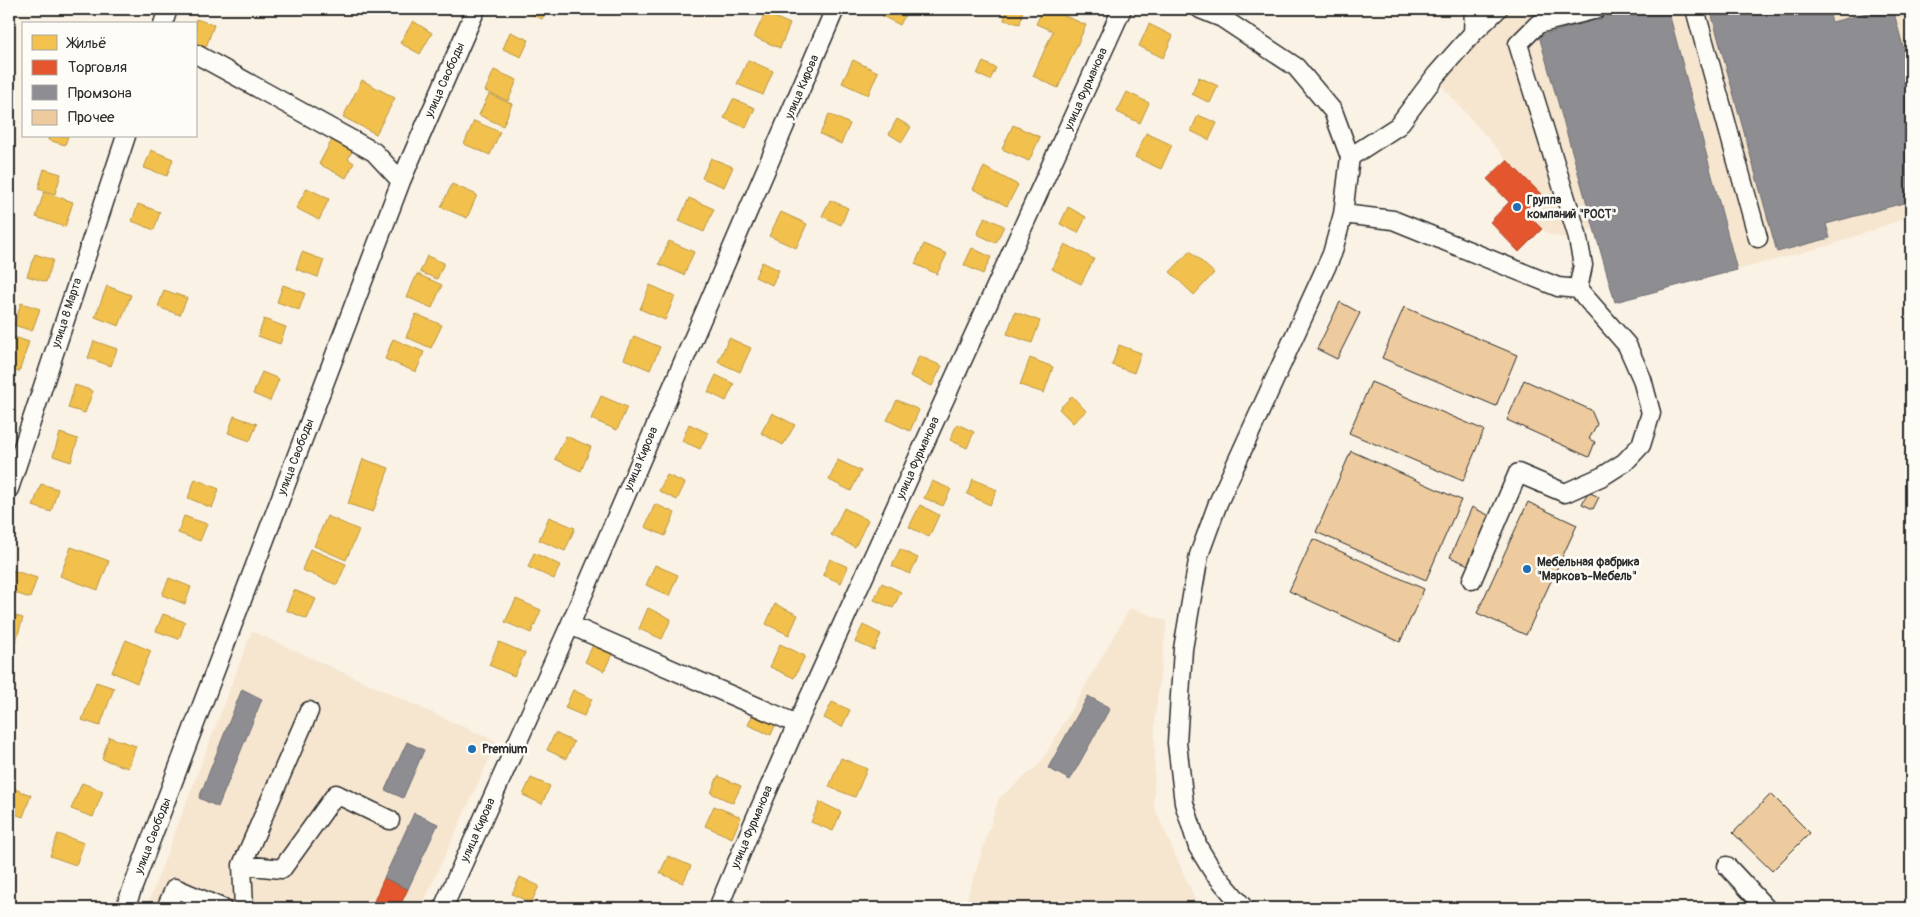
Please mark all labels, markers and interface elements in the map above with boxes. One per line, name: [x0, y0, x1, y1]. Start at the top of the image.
legend: [22, 22, 198, 138]
text: Жильё: [66, 34, 107, 53]
street label: улица Свободы: [421, 40, 468, 121]
street label: улица Фурманова: [1061, 45, 1111, 133]
street label: улица Кирова: [781, 52, 822, 122]
text: Торговля: [68, 58, 127, 77]
text: Промзона: [68, 84, 132, 103]
text: Прочее: [68, 108, 115, 127]
place label: Группа компаний "РОСТ": [1527, 193, 1616, 222]
marker: Группа компаний "РОСТ": [1511, 201, 1523, 213]
street label: улица 8 Марта: [48, 276, 85, 351]
street label: улица Фурманова: [893, 414, 943, 502]
street label: улица Свободы: [274, 416, 318, 498]
street label: улица Кирова: [620, 424, 661, 494]
place label: Мебельная фабрика "Марковъ-Мебель": [1537, 555, 1640, 584]
marker: Мебельная фабрика "Марковъ-Мебель": [1521, 563, 1533, 575]
place label: Premium: [482, 742, 528, 757]
marker: Premium: [466, 743, 478, 755]
street label: улица Фурманова: [727, 783, 776, 872]
street label: улица Свободы: [131, 795, 175, 877]
street label: улица Кирова: [457, 795, 499, 865]

